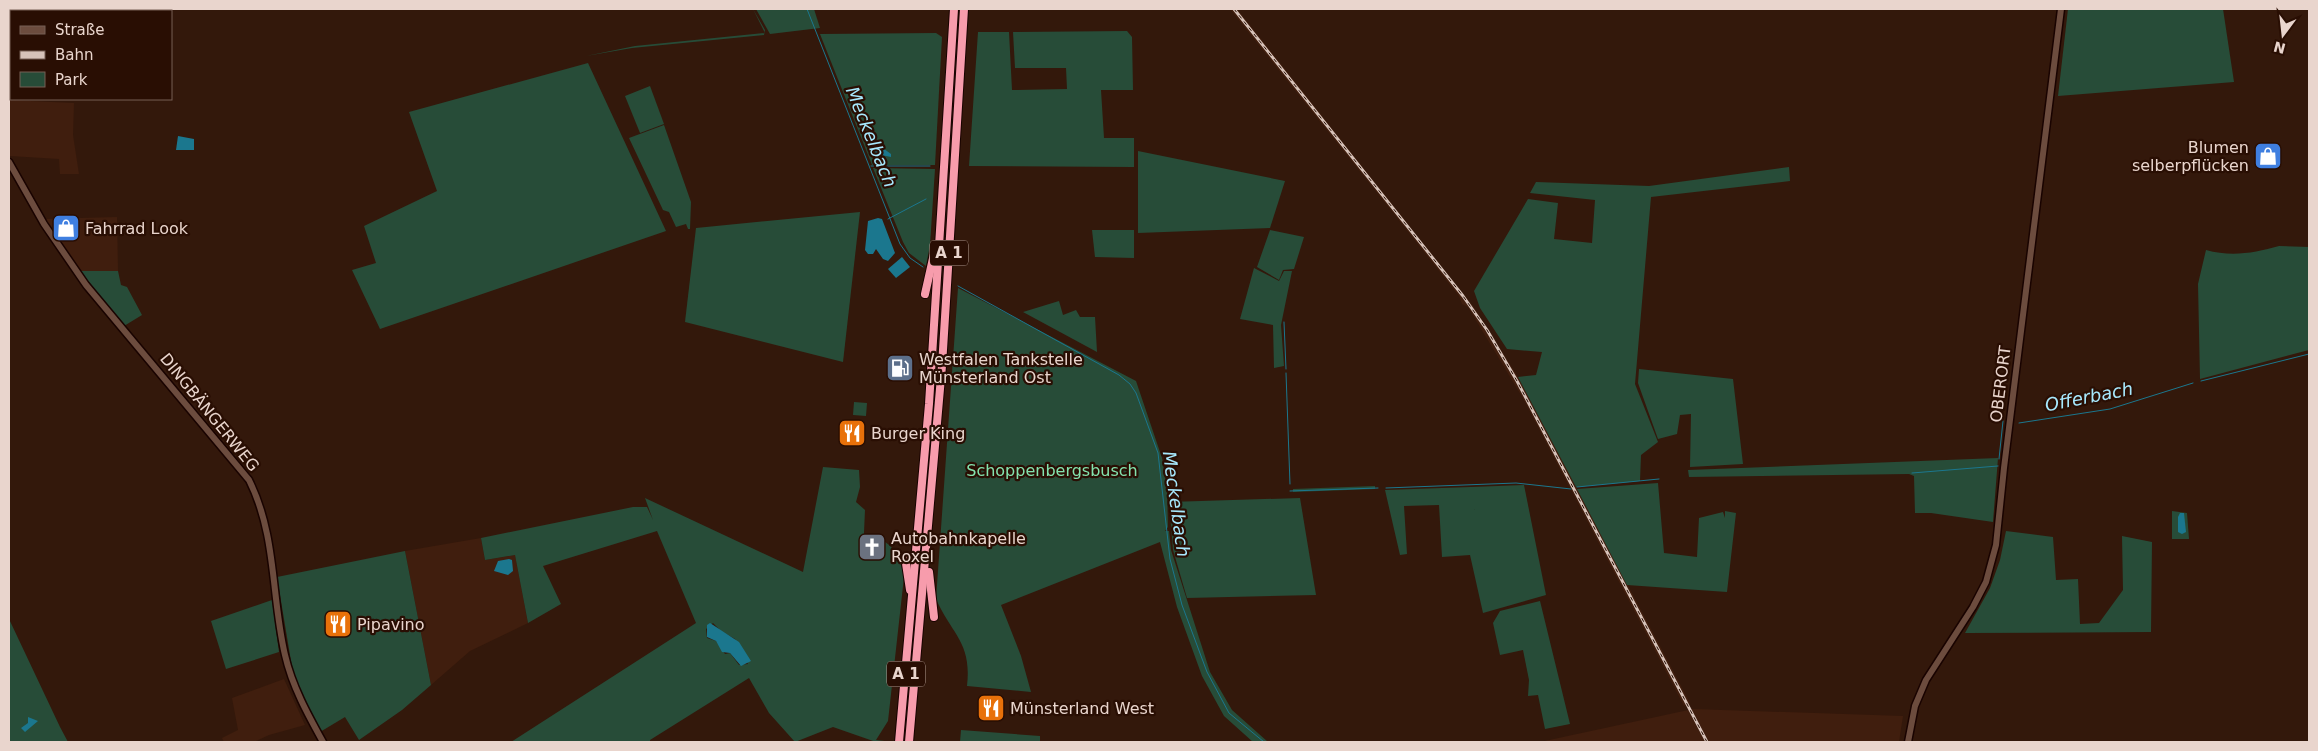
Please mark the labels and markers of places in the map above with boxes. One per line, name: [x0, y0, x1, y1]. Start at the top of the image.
place label: Blumen selberpflücken: [2132, 138, 2249, 175]
shop icon: Blumen selberpflücken: [2253, 141, 2283, 171]
shop icon: Fahrrad Look: [51, 213, 81, 243]
place label: Fahrrad Look: [85, 219, 189, 238]
place label: Westfalen Tankstelle Münsterland Ost: [919, 350, 1083, 387]
fuel station icon: Westfalen Tankstelle Münsterland Ost: [885, 353, 915, 383]
restaurant icon: Burger King: [837, 418, 867, 448]
place label: Burger King: [871, 424, 965, 443]
place label: Autobahnkapelle Roxel: [891, 529, 1026, 566]
church icon: Autobahnkapelle Roxel: [857, 532, 887, 562]
restaurant icon: Pipavino: [323, 609, 353, 639]
place label: Pipavino: [357, 615, 425, 634]
restaurant icon: Münsterland West: [976, 693, 1006, 723]
place label: Münsterland West: [1010, 699, 1154, 718]

